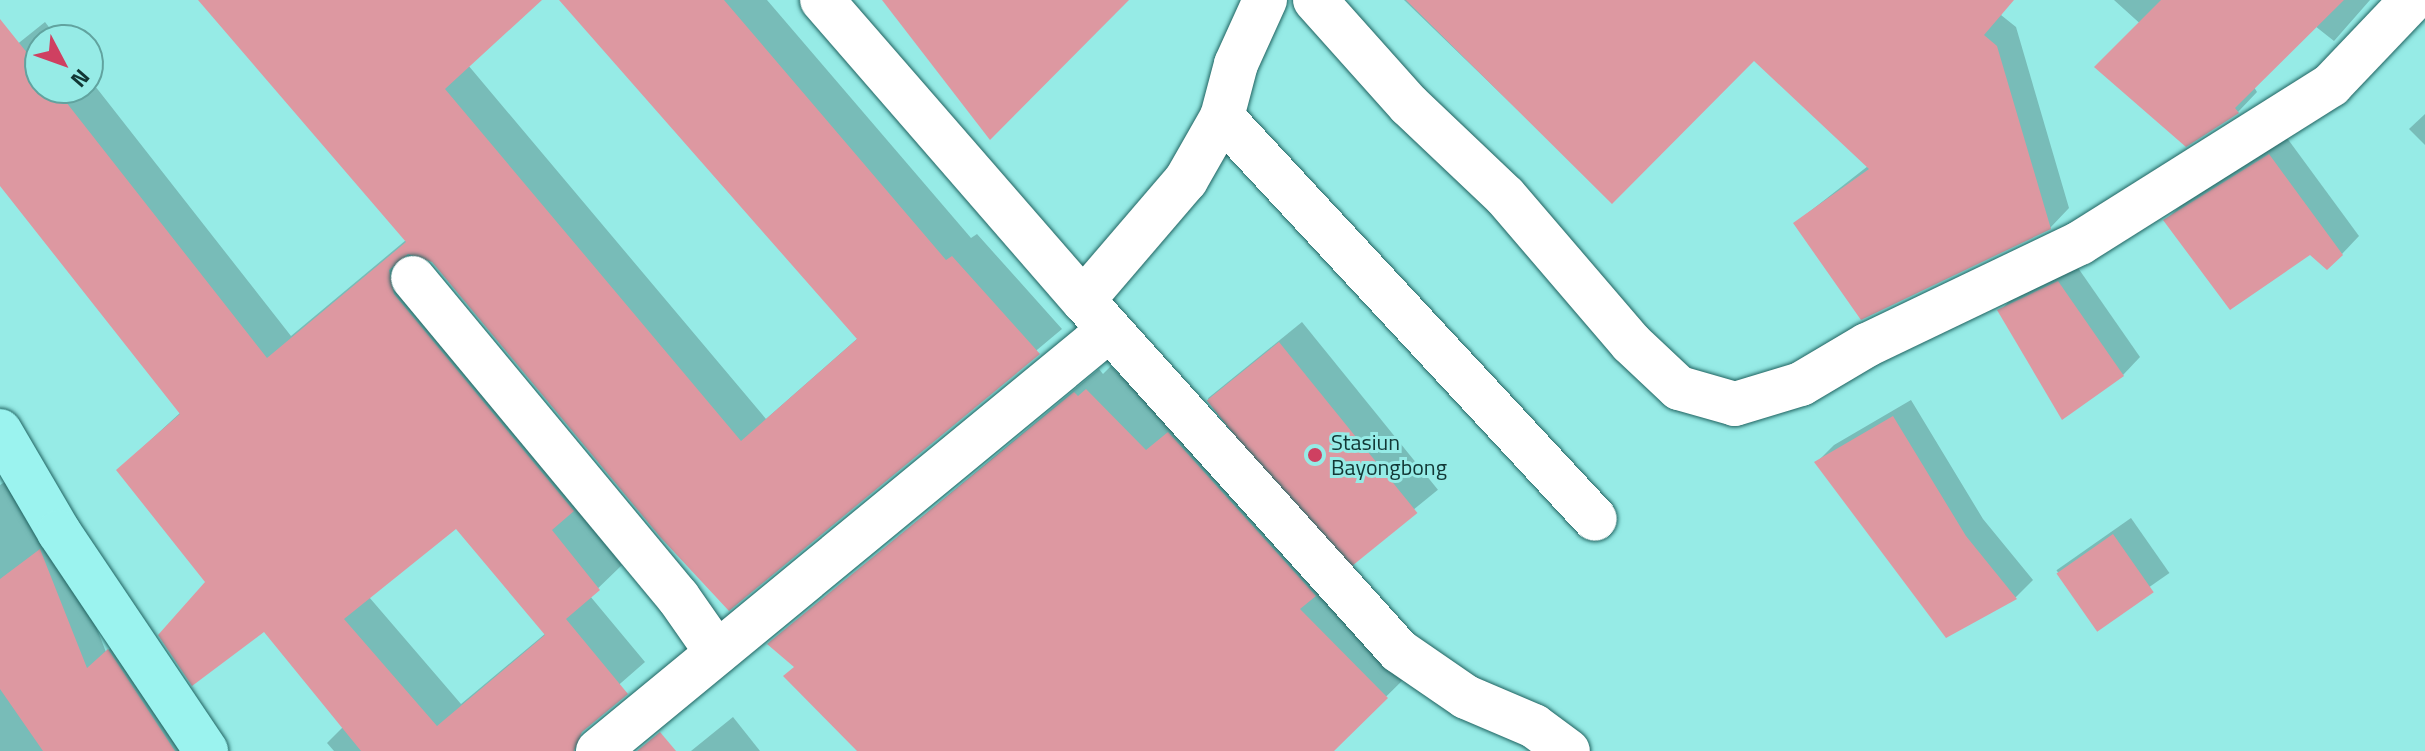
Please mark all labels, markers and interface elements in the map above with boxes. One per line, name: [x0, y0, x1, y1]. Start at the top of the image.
north arrow: [24, 24, 104, 104]
text: N: [63, 62, 98, 95]
place label: Stasiun Bayongbong: [1331, 429, 1447, 480]
marker: Stasiun Bayongbong: [1306, 446, 1324, 464]

